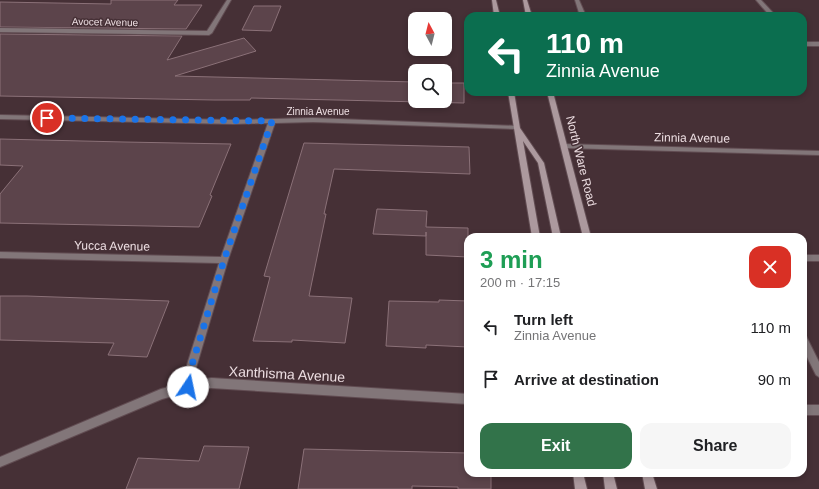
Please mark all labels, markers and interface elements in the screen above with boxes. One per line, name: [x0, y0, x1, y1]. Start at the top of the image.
north arrow: [408, 12, 452, 56]
map controls: [408, 12, 452, 108]
street label: Avocet Avenue: [72, 16, 139, 28]
icon: left: [480, 28, 532, 80]
text: 110 m: [546, 28, 624, 59]
text: Zinnia Avenue: [546, 61, 660, 81]
button: search: [408, 64, 452, 108]
pin: [30, 101, 64, 135]
street label: Zinnia Avenue: [286, 106, 350, 117]
icon: arrive: [36, 107, 58, 129]
street label: North Ware Road: [563, 114, 599, 208]
street label: Zinnia Avenue: [654, 130, 730, 146]
street label: Yucca Avenue: [74, 238, 150, 254]
text: 3 min: [480, 246, 543, 273]
button: close: [749, 246, 791, 288]
text: 200 m · 17:15: [480, 275, 560, 290]
text: Turn left: [514, 311, 573, 328]
icon: left: [480, 316, 502, 338]
text: 110 m: [750, 319, 791, 336]
text: Zinnia Avenue: [514, 328, 596, 343]
street label: Xanthisma Avenue: [228, 363, 346, 385]
position arrow: [167, 366, 209, 408]
icon: arrive: [480, 368, 502, 390]
text: Arrive at destination: [514, 371, 659, 388]
text: 90 m: [758, 371, 791, 388]
button: Exit: [480, 423, 632, 469]
button: Share: [640, 423, 791, 469]

